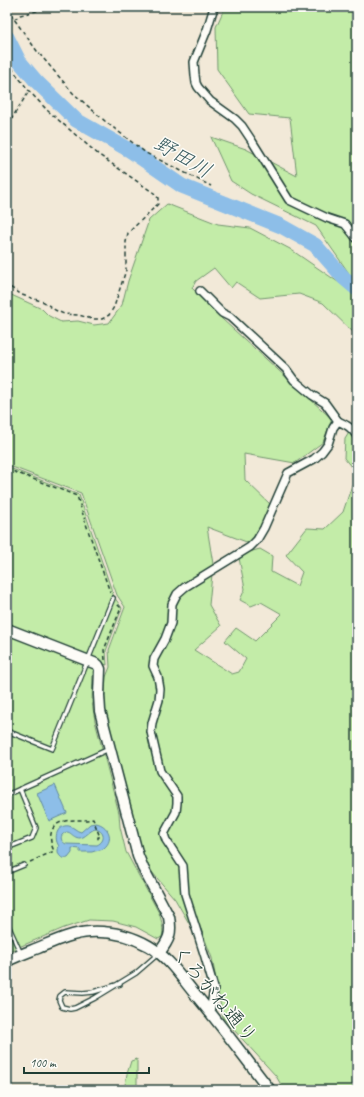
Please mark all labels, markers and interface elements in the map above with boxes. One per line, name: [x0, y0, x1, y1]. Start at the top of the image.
water label: 野田川: [149, 130, 217, 184]
street label: くろがね通り: [166, 940, 263, 1048]
scale bar: [24, 1049, 149, 1075]
text: 100 m: [30, 1055, 57, 1071]

